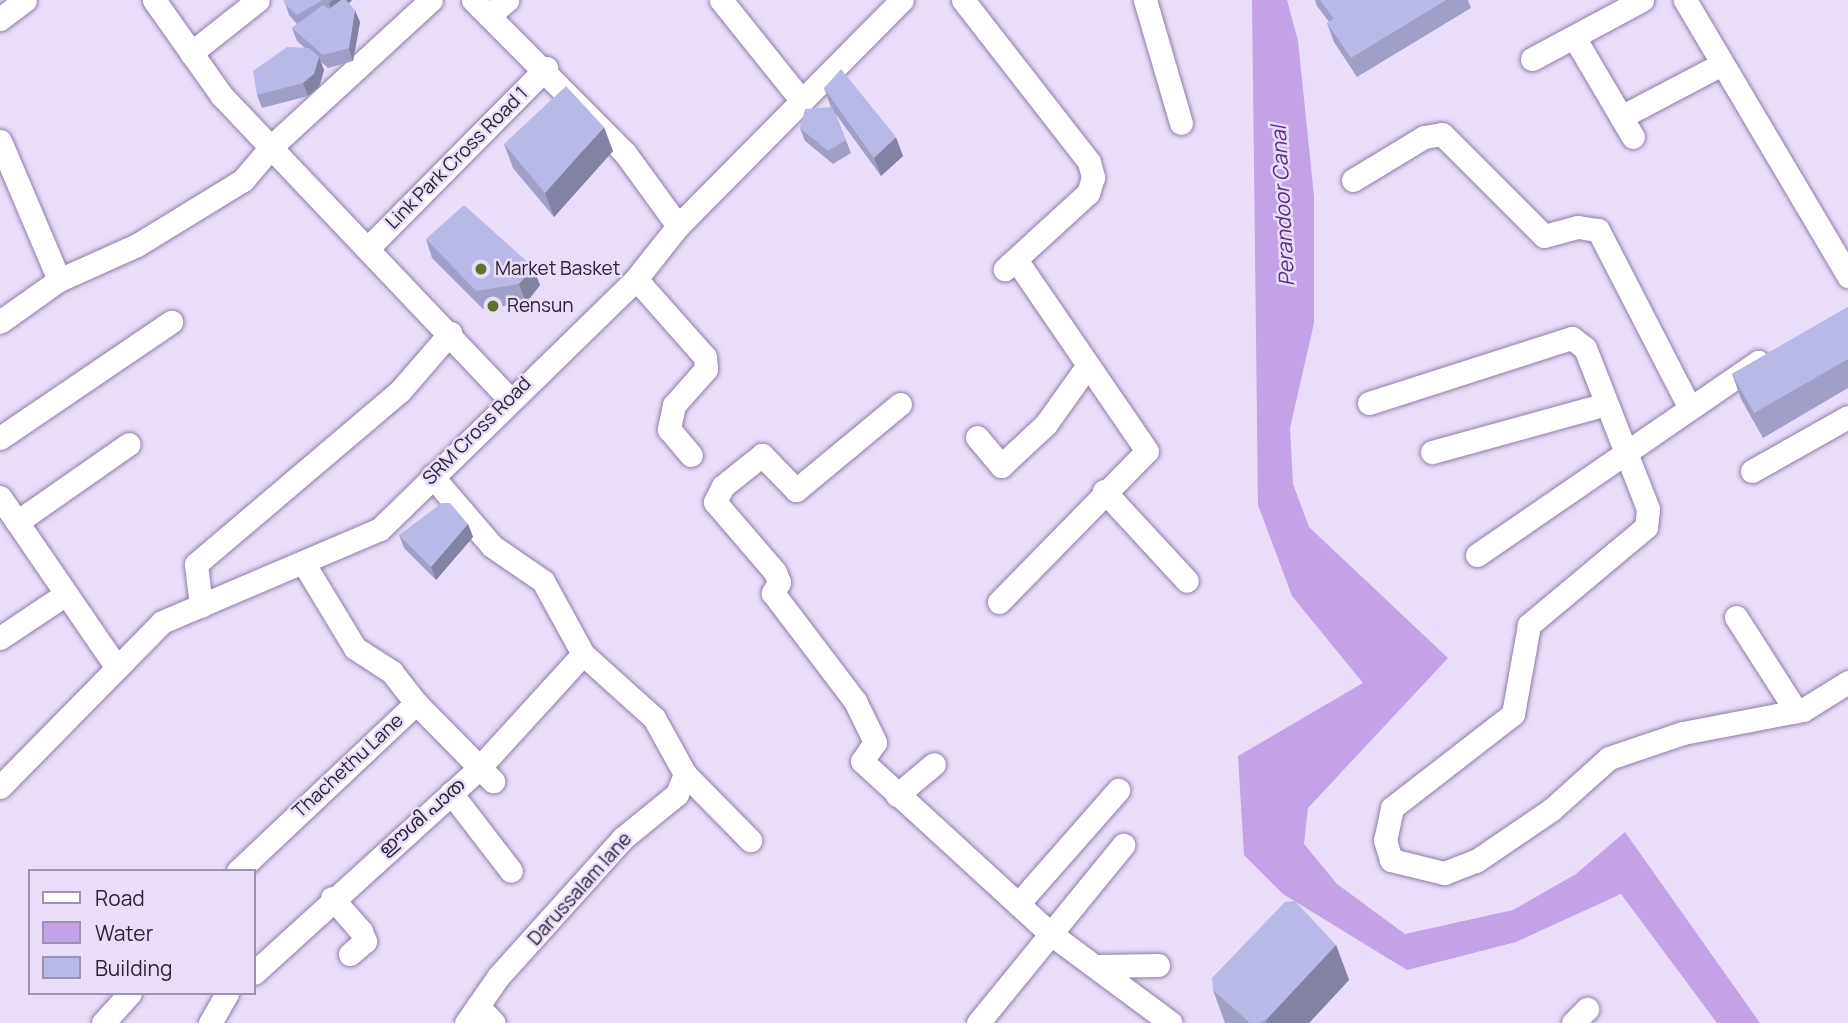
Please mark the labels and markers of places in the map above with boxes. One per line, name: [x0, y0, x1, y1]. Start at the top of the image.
place label: Market Basket: [495, 258, 620, 280]
marker: Market Basket: [473, 261, 489, 277]
place label: Rensun: [507, 295, 574, 317]
marker: Rensun: [485, 298, 501, 314]

